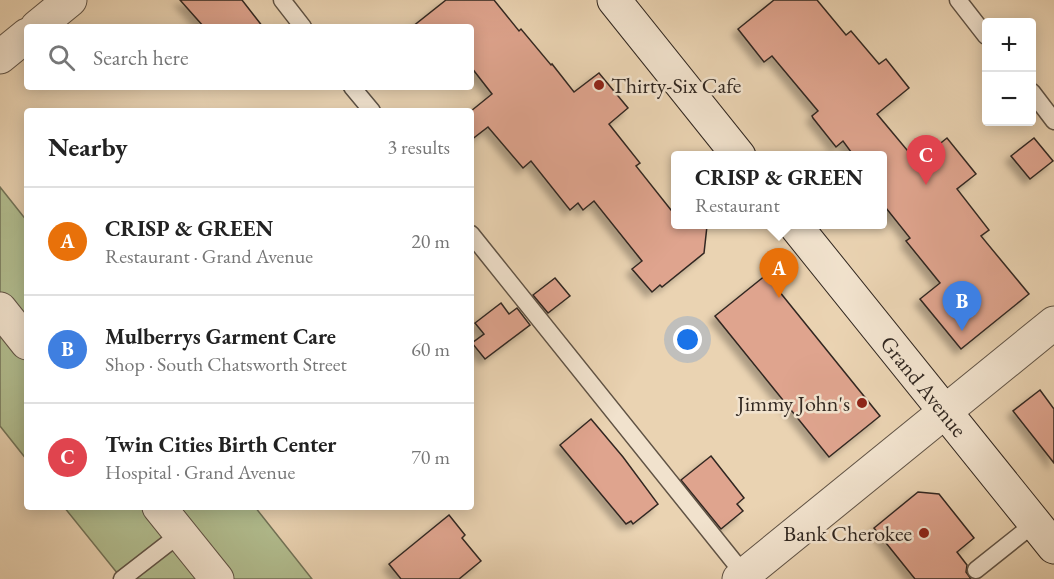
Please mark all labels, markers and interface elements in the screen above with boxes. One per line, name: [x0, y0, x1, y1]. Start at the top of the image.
map controls: [982, 18, 1036, 126]
button: +: [982, 18, 1036, 72]
search box: [24, 24, 474, 90]
icon: search: [45, 41, 78, 74]
text: Search here: [93, 43, 188, 72]
place label: Thirty-Six Cafe: [611, 71, 742, 100]
button: −: [982, 72, 1036, 126]
marker: Thirty-Six Cafe: [592, 78, 606, 92]
text: Nearby: [48, 130, 128, 164]
text: 3 results: [387, 134, 450, 160]
pin: C: [906, 136, 946, 185]
popup: [671, 151, 887, 229]
text: CRISP & GREEN: [695, 163, 863, 192]
text: Restaurant: [695, 192, 780, 218]
text: CRISP & GREEN: [105, 214, 273, 243]
text: A: [60, 228, 75, 254]
text: 20 m: [411, 228, 450, 254]
text: Restaurant · Grand Avenue: [105, 243, 313, 269]
pin: A: [760, 248, 798, 298]
pin: B: [942, 282, 982, 331]
text: Mulberrys Garment Care: [105, 322, 336, 351]
your location: [673, 325, 702, 354]
street label: Grand Avenue: [874, 330, 974, 443]
text: B: [61, 336, 74, 362]
text: 60 m: [411, 336, 450, 362]
text: Shop · South Chatsworth Street: [105, 351, 347, 377]
place label: Jimmy John's: [735, 389, 850, 418]
marker: Jimmy John's: [855, 396, 869, 410]
text: Twin Cities Birth Center: [105, 430, 336, 459]
text: C: [60, 444, 75, 470]
text: 70 m: [411, 444, 450, 470]
text: Hospital · Grand Avenue: [105, 459, 295, 485]
place label: Bank Cherokee: [783, 519, 912, 548]
marker: Bank Cherokee: [917, 526, 931, 540]

